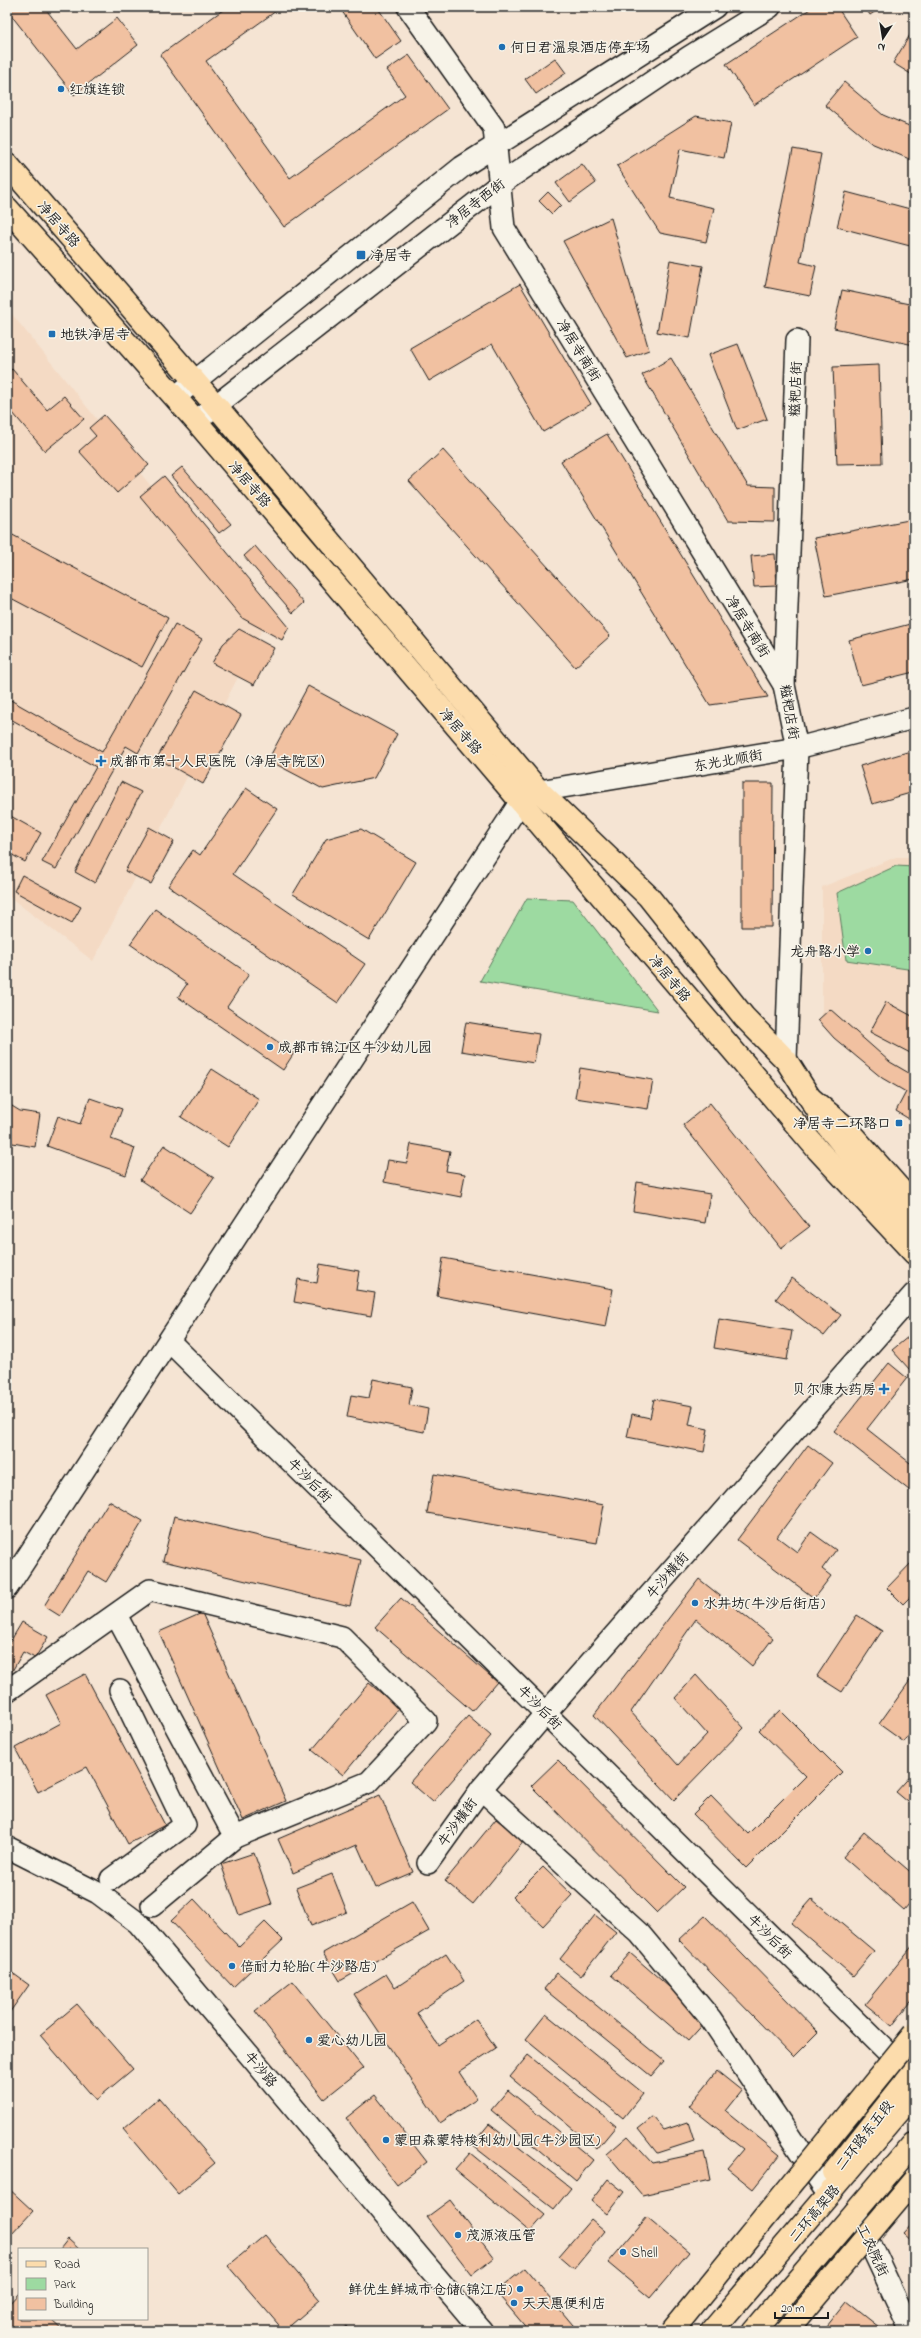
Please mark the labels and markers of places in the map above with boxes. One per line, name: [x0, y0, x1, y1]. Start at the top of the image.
place label: 何日君温泉酒店停车场: [510, 38, 650, 59]
marker: 何日君温泉酒店停车场: [497, 42, 507, 52]
place label: 红旗连锁: [69, 80, 125, 101]
marker: 红旗连锁: [56, 84, 66, 94]
place label: 净居寺: [370, 246, 412, 267]
marker: 净居寺: [355, 249, 367, 261]
place label: 地铁净居寺: [60, 325, 130, 346]
marker: 地铁净居寺: [47, 329, 57, 339]
place label: 成都市第十人民医院（净居寺院区）: [110, 752, 334, 773]
marker: 成都市第十人民医院（净居寺院区）: [95, 755, 107, 767]
place label: 龙舟路小学: [790, 942, 860, 963]
marker: 龙舟路小学: [863, 946, 873, 956]
place label: 成都市锦江区牛沙幼儿园: [278, 1038, 432, 1059]
marker: 成都市锦江区牛沙幼儿园: [265, 1042, 275, 1052]
place label: 净居寺二环路口: [793, 1114, 891, 1135]
marker: 净居寺二环路口: [894, 1118, 904, 1128]
place label: 贝尔康大药房: [792, 1380, 876, 1401]
marker: 贝尔康大药房: [879, 1384, 889, 1394]
place label: 水井坊(牛沙后街店): [703, 1594, 825, 1615]
marker: 水井坊(牛沙后街店): [690, 1598, 700, 1608]
place label: 倍耐力轮胎(牛沙路店): [240, 1957, 376, 1978]
marker: 倍耐力轮胎(牛沙路店): [227, 1961, 237, 1971]
place label: 爱心幼儿园: [317, 2031, 387, 2052]
marker: 爱心幼儿园: [304, 2035, 314, 2045]
place label: 蒙田森蒙特梭利幼儿园(牛沙园区): [394, 2131, 600, 2152]
marker: 蒙田森蒙特梭利幼儿园(牛沙园区): [381, 2135, 391, 2145]
place label: 茂源液压管: [466, 2226, 536, 2247]
marker: 茂源液压管: [453, 2230, 463, 2240]
place label: Shell: [631, 2243, 658, 2264]
marker: Shell: [618, 2247, 628, 2257]
place label: 鲜优生鲜城市仓储(锦江店): [348, 2280, 512, 2301]
marker: 鲜优生鲜城市仓储(锦江店): [515, 2284, 525, 2294]
place label: 天天惠便利店: [522, 2294, 606, 2315]
marker: 天天惠便利店: [509, 2298, 519, 2308]

